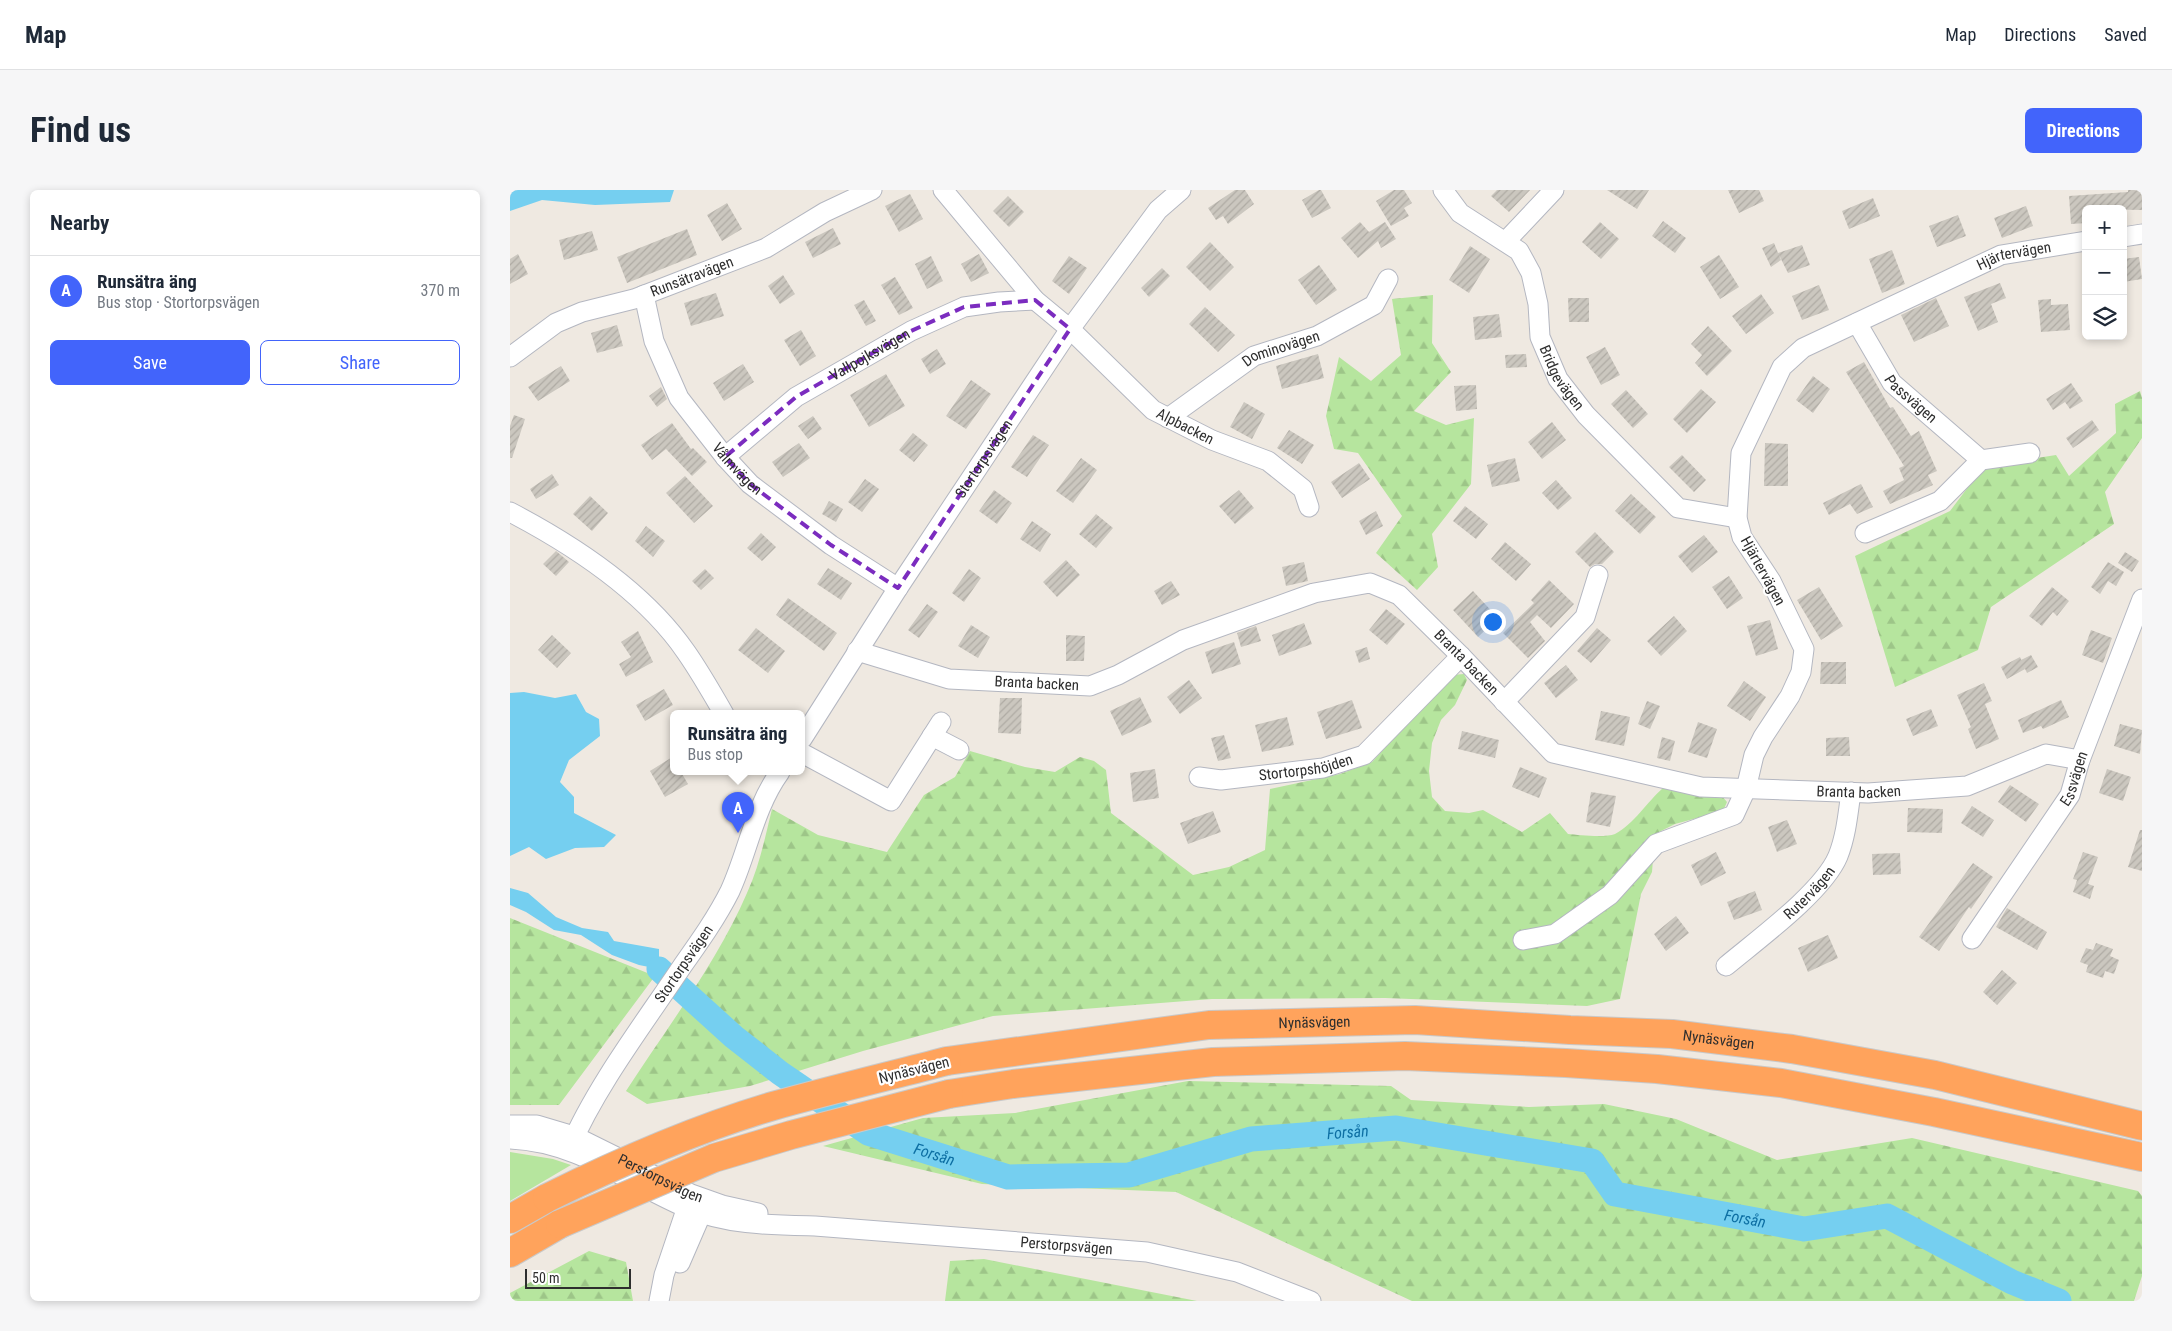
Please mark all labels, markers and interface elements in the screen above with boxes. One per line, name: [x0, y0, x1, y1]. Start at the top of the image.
text: Map: [25, 21, 66, 49]
text: Map: [1945, 24, 1976, 45]
text: Directions: [2004, 24, 2076, 45]
text: Saved: [2104, 24, 2147, 45]
button: Directions: [2025, 108, 2142, 153]
text: Find us: [30, 110, 131, 151]
map controls: [2082, 205, 2127, 340]
button: +: [2082, 205, 2127, 250]
text: Nearby: [50, 211, 109, 235]
street label: Hjärtervägen: [1974, 238, 2052, 274]
button: −: [2082, 250, 2127, 295]
street label: Runsätravägen: [648, 252, 736, 301]
text: Runsätra äng: [97, 270, 197, 293]
text: A: [61, 281, 71, 300]
text: 370 m: [421, 281, 460, 300]
text: Bus stop · Stortorpsvägen: [97, 293, 260, 312]
button: layers: [2082, 295, 2127, 340]
street label: Vallpojksvägen: [827, 325, 913, 385]
street label: Dominovägen: [1239, 327, 1322, 371]
button: Save: [50, 340, 250, 385]
button: Share: [260, 340, 460, 385]
street label: Bridgevägen: [1536, 342, 1588, 414]
street label: Passvägen: [1880, 372, 1941, 427]
street label: Alpbacken: [1154, 404, 1217, 448]
street label: Stortorpsvägen: [951, 416, 1016, 501]
street label: Vålmvägen: [708, 439, 766, 499]
street label: Hjärtervägen: [1737, 533, 1789, 609]
your location: [1480, 609, 1506, 635]
street label: Branta backen: [1431, 626, 1502, 699]
street label: Branta backen: [994, 672, 1079, 694]
popup: [670, 710, 805, 775]
text: Runsätra äng: [688, 722, 787, 745]
text: Bus stop: [688, 745, 743, 764]
street label: Essvägen: [2056, 749, 2091, 809]
street label: Stortorpshöjden: [1258, 750, 1355, 784]
street label: Branta backen: [1816, 782, 1901, 802]
pin: A: [722, 792, 754, 833]
street label: Rutervägen: [1780, 863, 1839, 923]
street label: Stortorpsvägen: [651, 922, 717, 1006]
street label: Nynäsvägen: [1278, 1013, 1351, 1032]
street label: Nynäsvägen: [1682, 1026, 1756, 1053]
street label: Nynäsvägen: [877, 1053, 951, 1087]
water label: Forsån: [1326, 1121, 1369, 1143]
water label: Forsån: [912, 1139, 957, 1170]
street label: Perstorpsvägen: [615, 1150, 705, 1207]
water label: Forsån: [1723, 1205, 1767, 1232]
street label: Perstorpsvägen: [1020, 1233, 1113, 1258]
scale bar: [525, 1266, 631, 1289]
text: 50 m: [532, 1270, 560, 1286]

